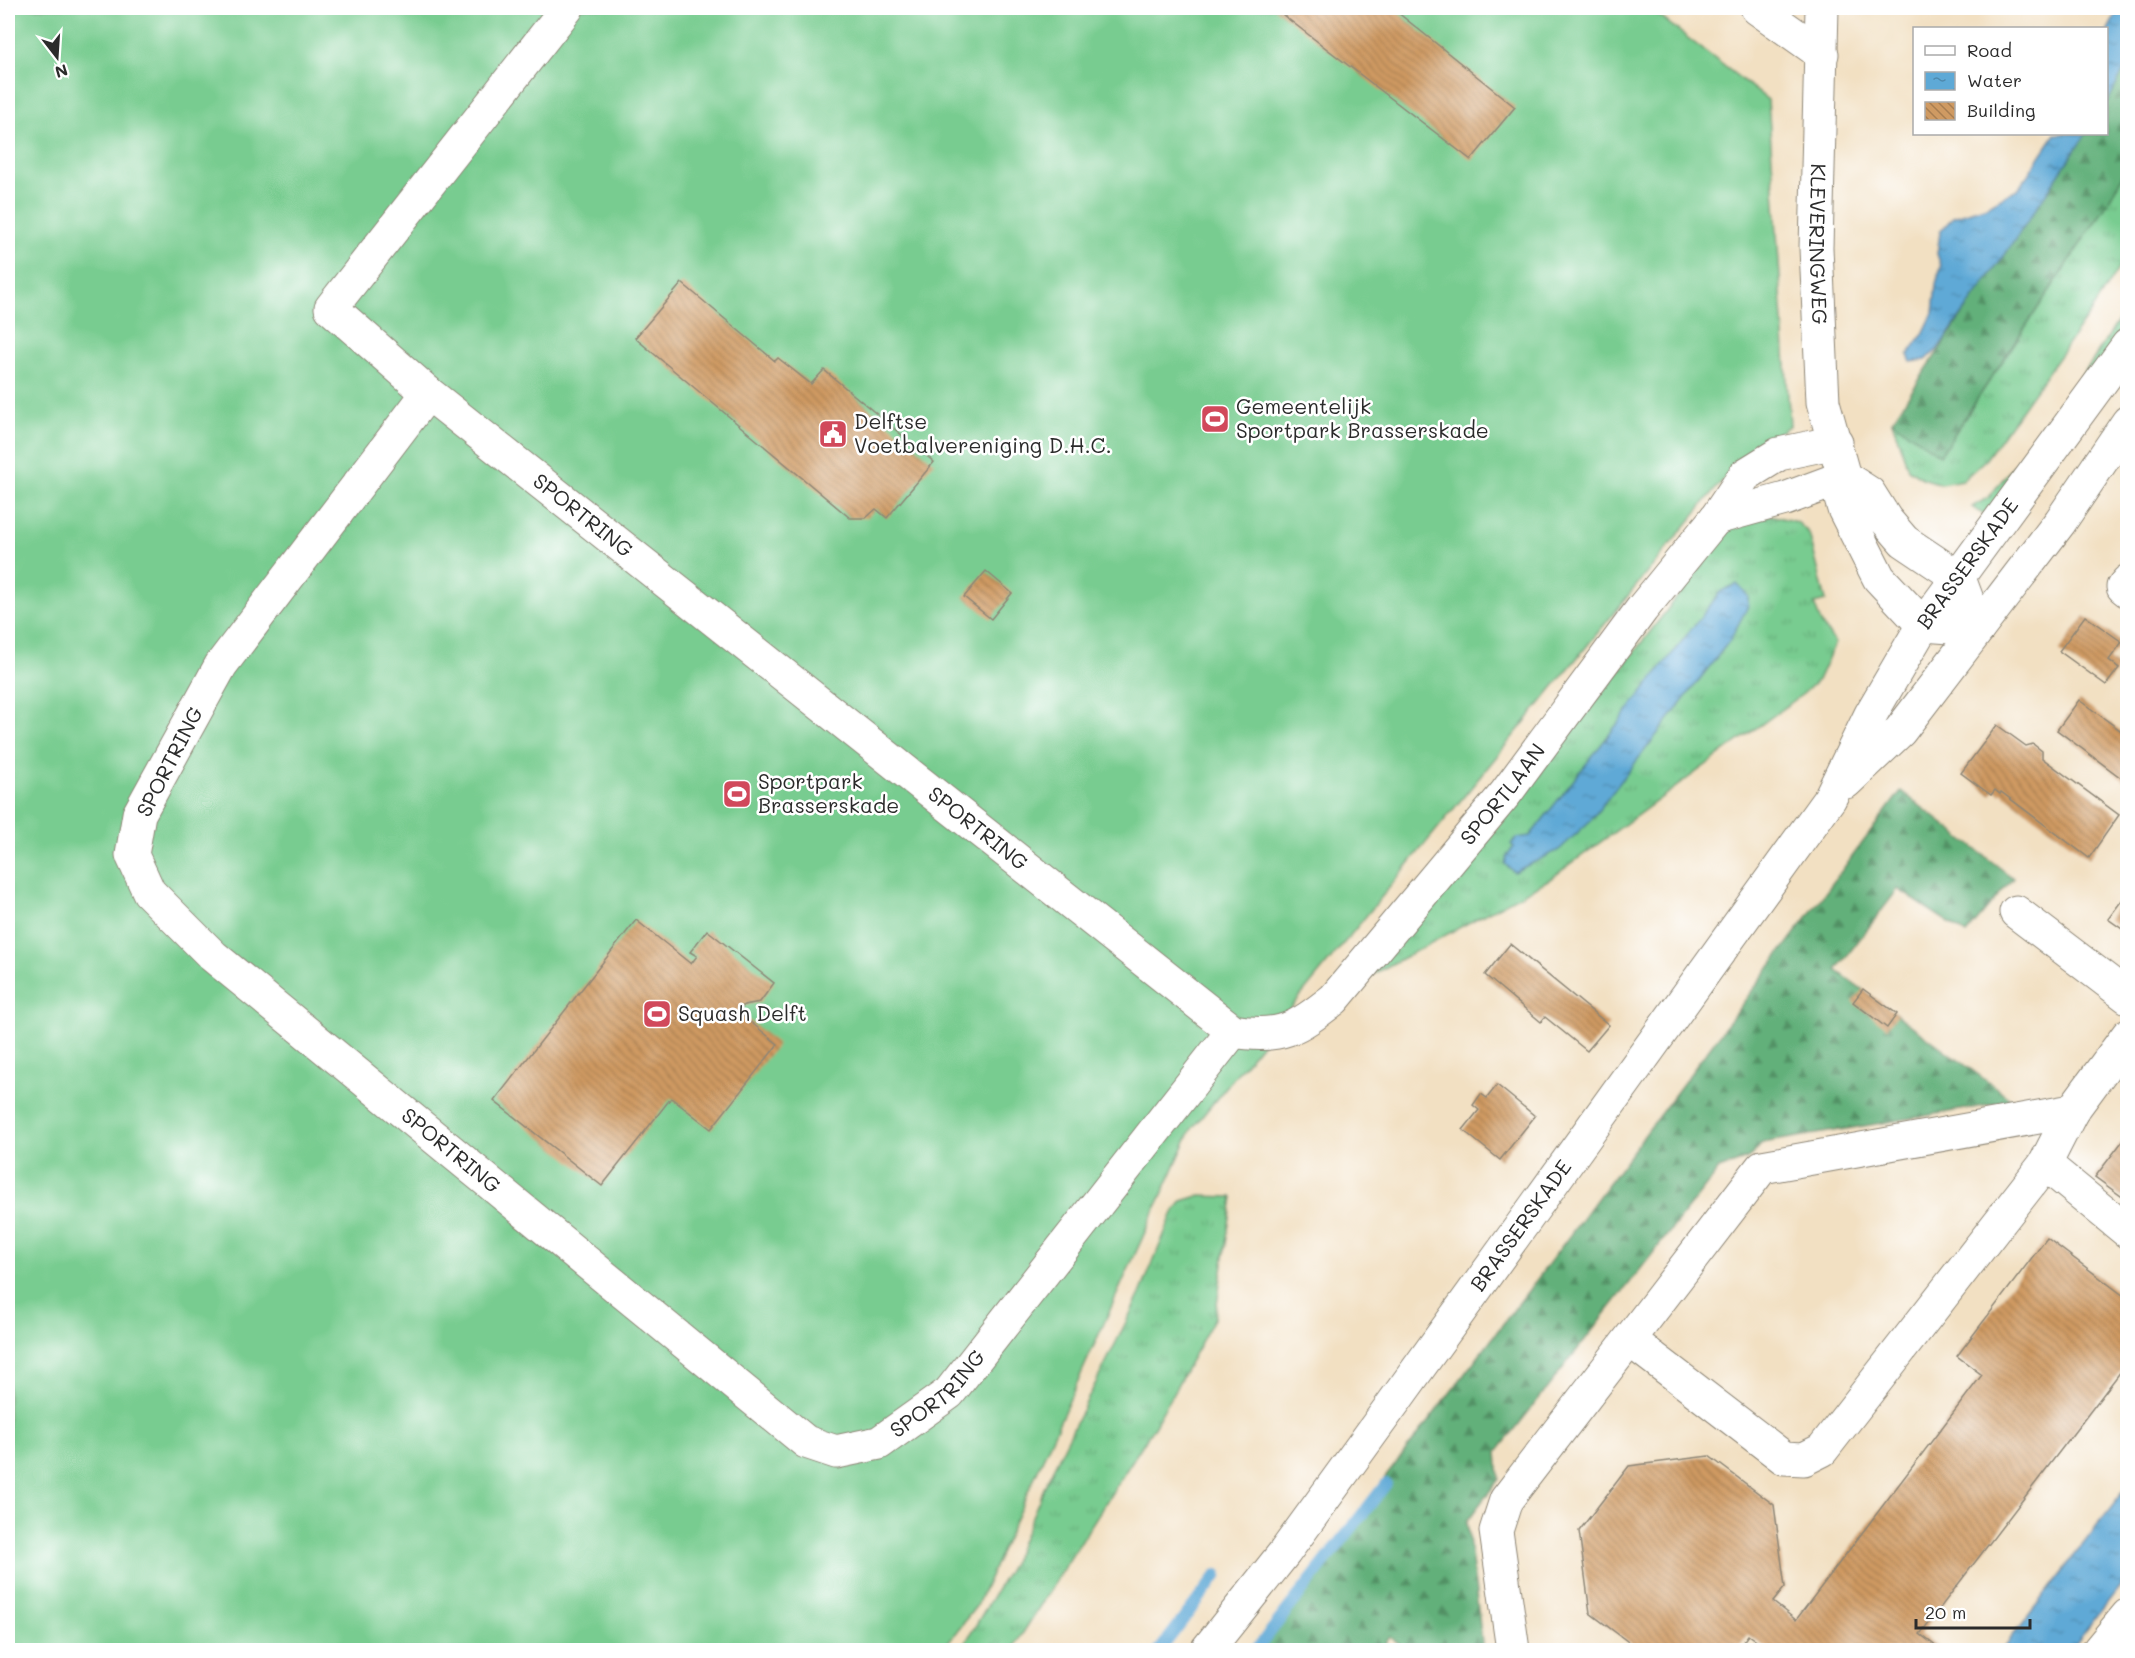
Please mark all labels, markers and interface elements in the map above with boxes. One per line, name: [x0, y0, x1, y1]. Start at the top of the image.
north arrow: [27, 27, 87, 87]
legend: [1913, 27, 2108, 135]
text: Road: [1967, 38, 2012, 62]
text: N: [53, 60, 70, 84]
text: Water: [1967, 68, 2022, 92]
text: Building: [1967, 98, 2035, 122]
street label: KLEVERINGWEG: [1804, 163, 1834, 325]
place label: Gemeentelijk Sportpark Brasserskade: [1236, 392, 1489, 443]
sports icon: Gemeentelijk Sportpark Brasserskade: [1199, 403, 1231, 435]
place label: Delftse Voetbalvereniging D.H.C.: [854, 407, 1112, 458]
public building icon: Delftse Voetbalvereniging D.H.C.: [817, 418, 849, 450]
street label: SPORTRING: [528, 466, 639, 562]
street label: BRASSERSKADE: [1910, 492, 2024, 634]
street label: SPORTRING: [129, 702, 208, 821]
street label: SPORTLAAN: [1453, 737, 1550, 850]
place label: Sportpark Brasserskade: [758, 767, 899, 818]
sports icon: Sportpark Brasserskade: [721, 778, 753, 810]
street label: SPORTRING: [923, 780, 1034, 875]
sports icon: Squash Delft: [641, 998, 673, 1030]
place label: Squash Delft: [678, 999, 807, 1026]
street label: SPORTRING: [397, 1101, 507, 1198]
street label: BRASSERSKADE: [1463, 1154, 1577, 1296]
street label: SPORTRING: [884, 1344, 990, 1443]
scale bar: [1916, 1592, 2030, 1630]
text: 20 m: [1925, 1600, 1966, 1624]

